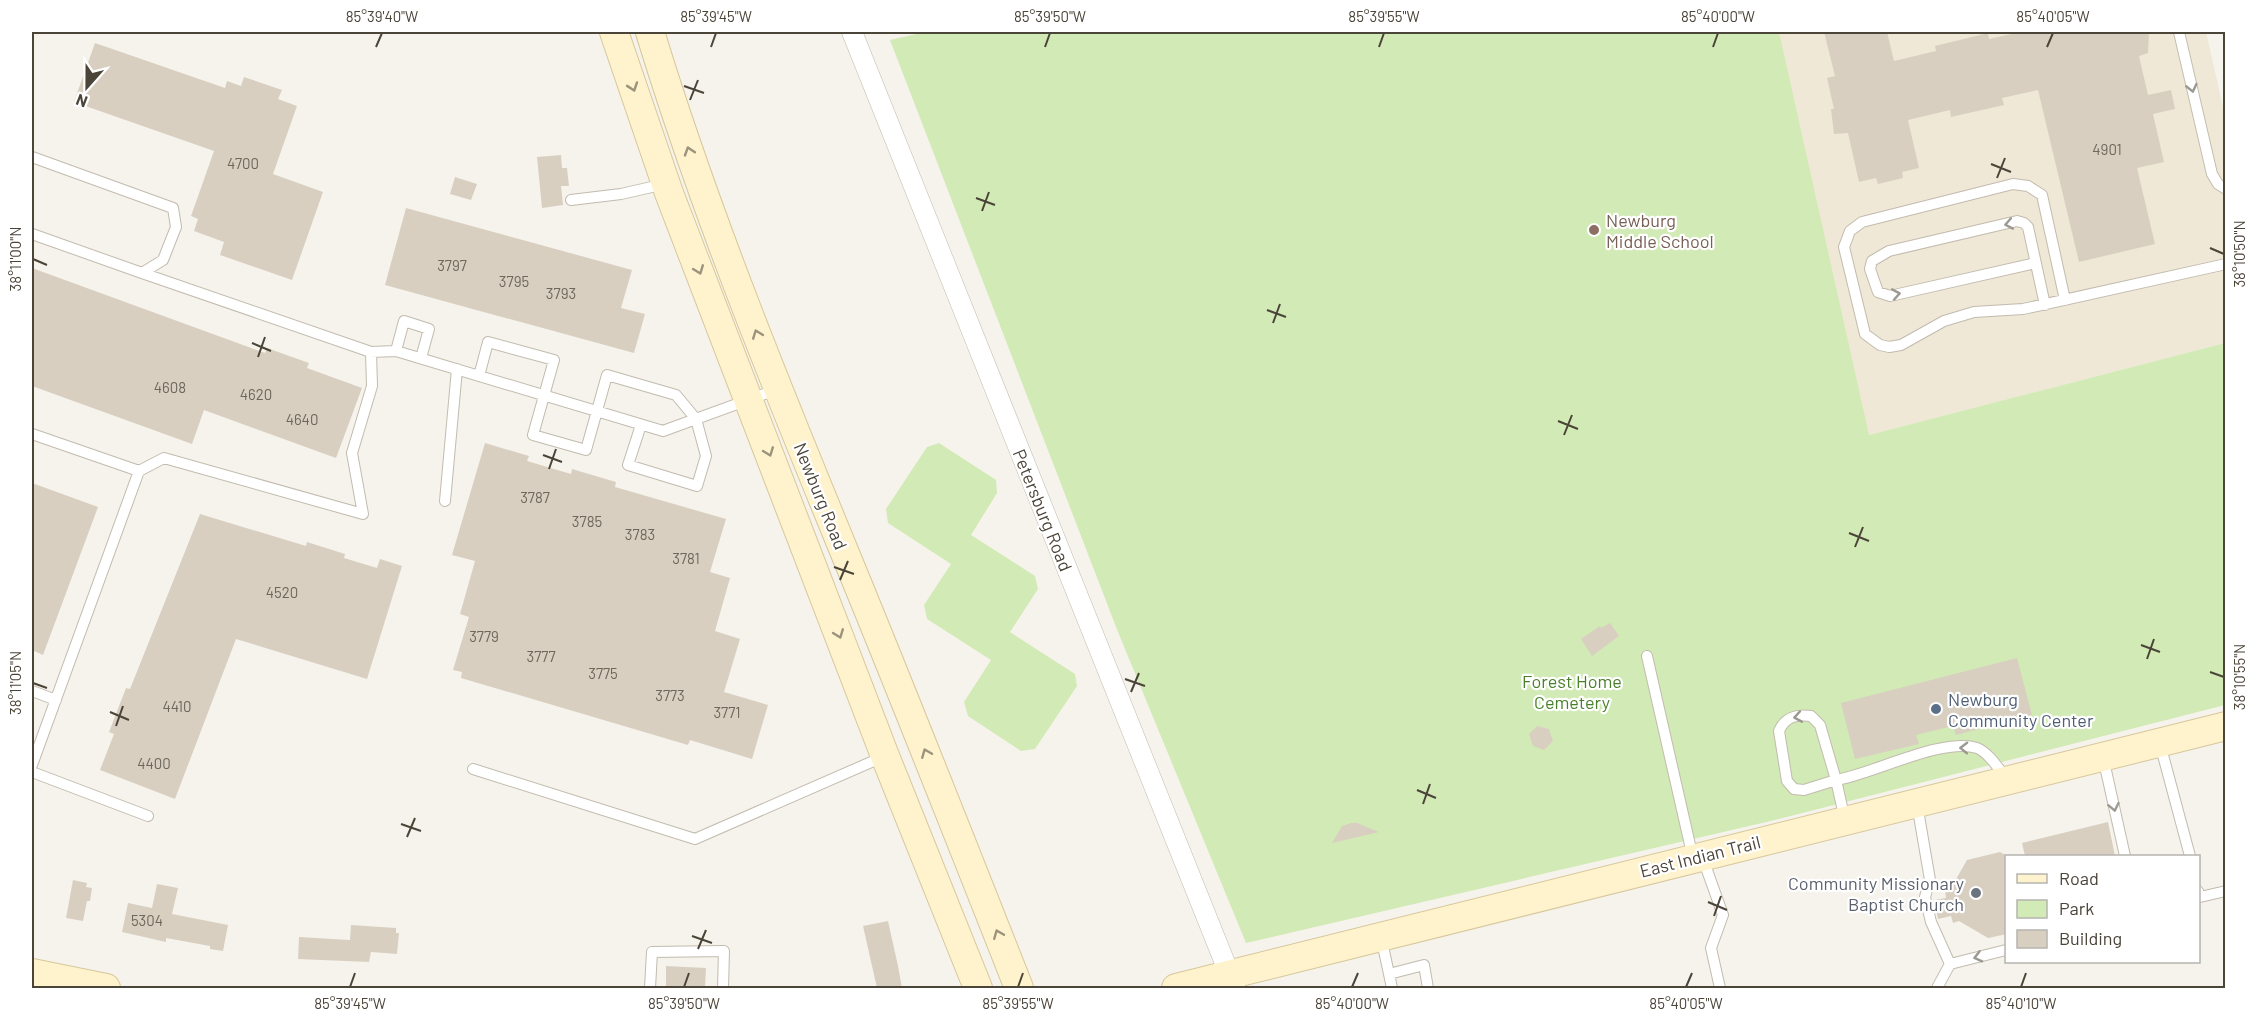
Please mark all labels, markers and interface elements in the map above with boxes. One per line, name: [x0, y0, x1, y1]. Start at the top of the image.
text: 85°39'40"W: [346, 7, 418, 25]
text: 85°39'45"W: [680, 7, 752, 25]
text: 85°39'50"W: [1014, 7, 1086, 25]
text: 85°39'55"W: [1348, 7, 1420, 25]
text: 85°40'00"W: [1681, 7, 1755, 25]
text: 85°40'05"W: [2016, 7, 2090, 25]
north arrow: [57, 57, 117, 117]
one-way arrow: [626, 81, 638, 92]
one-way arrow: [2185, 83, 2198, 93]
text: N: [73, 91, 90, 112]
house number: 4901: [2092, 140, 2122, 158]
one-way arrow: [684, 146, 697, 157]
house number: 4700: [227, 154, 259, 172]
place label: Newburg Middle School: [1606, 209, 1714, 252]
one-way arrow: [2004, 217, 2014, 230]
text: 38°10'50"N: [2230, 220, 2248, 288]
marker: Newburg Middle School: [1587, 223, 1601, 237]
text: 38°11'00"N: [6, 227, 24, 291]
house number: 3797: [437, 256, 467, 274]
one-way arrow: [692, 264, 704, 275]
house number: 3795: [499, 272, 529, 290]
house number: 3793: [546, 284, 576, 302]
one-way arrow: [1891, 288, 1901, 301]
one-way arrow: [752, 329, 765, 340]
house number: 4608: [154, 378, 186, 396]
house number: 4620: [240, 385, 272, 403]
house number: 4640: [286, 410, 318, 428]
street label: Newburg Road: [790, 439, 852, 553]
one-way arrow: [762, 446, 775, 457]
street label: Petersburg Road: [1009, 446, 1077, 574]
house number: 3787: [520, 488, 550, 506]
house number: 3785: [572, 512, 602, 530]
house number: 3783: [625, 525, 655, 543]
house number: 3781: [672, 549, 700, 567]
house number: 4520: [266, 583, 298, 601]
house number: 3779: [469, 627, 499, 645]
one-way arrow: [832, 628, 844, 639]
text: 38°10'55"N: [2230, 644, 2248, 710]
house number: 3777: [526, 647, 556, 665]
text: 38°11'05"N: [6, 651, 24, 715]
house number: 3775: [588, 664, 618, 682]
park label: Forest Home Cemetery: [1522, 670, 1622, 713]
house number: 3773: [655, 686, 685, 704]
place label: Newburg Community Center: [1948, 688, 2094, 731]
house number: 4410: [163, 697, 191, 715]
marker: Newburg Community Center: [1929, 702, 1943, 716]
house number: 3771: [713, 703, 741, 721]
one-way arrow: [1793, 711, 1803, 723]
one-way arrow: [1959, 741, 1968, 754]
one-way arrow: [921, 748, 934, 758]
house number: 4400: [137, 754, 171, 772]
one-way arrow: [2107, 801, 2120, 811]
street label: East Indian Trail: [1637, 830, 1763, 882]
legend: [2005, 855, 2200, 963]
text: Road: [2059, 867, 2099, 889]
place label: Community Missionary Baptist Church: [1788, 872, 1964, 915]
marker: Community Missionary Baptist Church: [1969, 886, 1983, 900]
text: Park: [2059, 897, 2094, 919]
house number: 5304: [131, 911, 163, 929]
text: Building: [2059, 927, 2122, 949]
one-way arrow: [993, 929, 1005, 940]
one-way arrow: [1974, 949, 1984, 962]
text: 85°39'45"W: [314, 994, 386, 1012]
text: 85°39'50"W: [648, 994, 720, 1012]
text: 85°39'55"W: [982, 994, 1054, 1012]
text: 85°40'00"W: [1315, 994, 1389, 1012]
text: 85°40'05"W: [1649, 994, 1723, 1012]
text: 85°40'10"W: [1986, 994, 2056, 1012]

